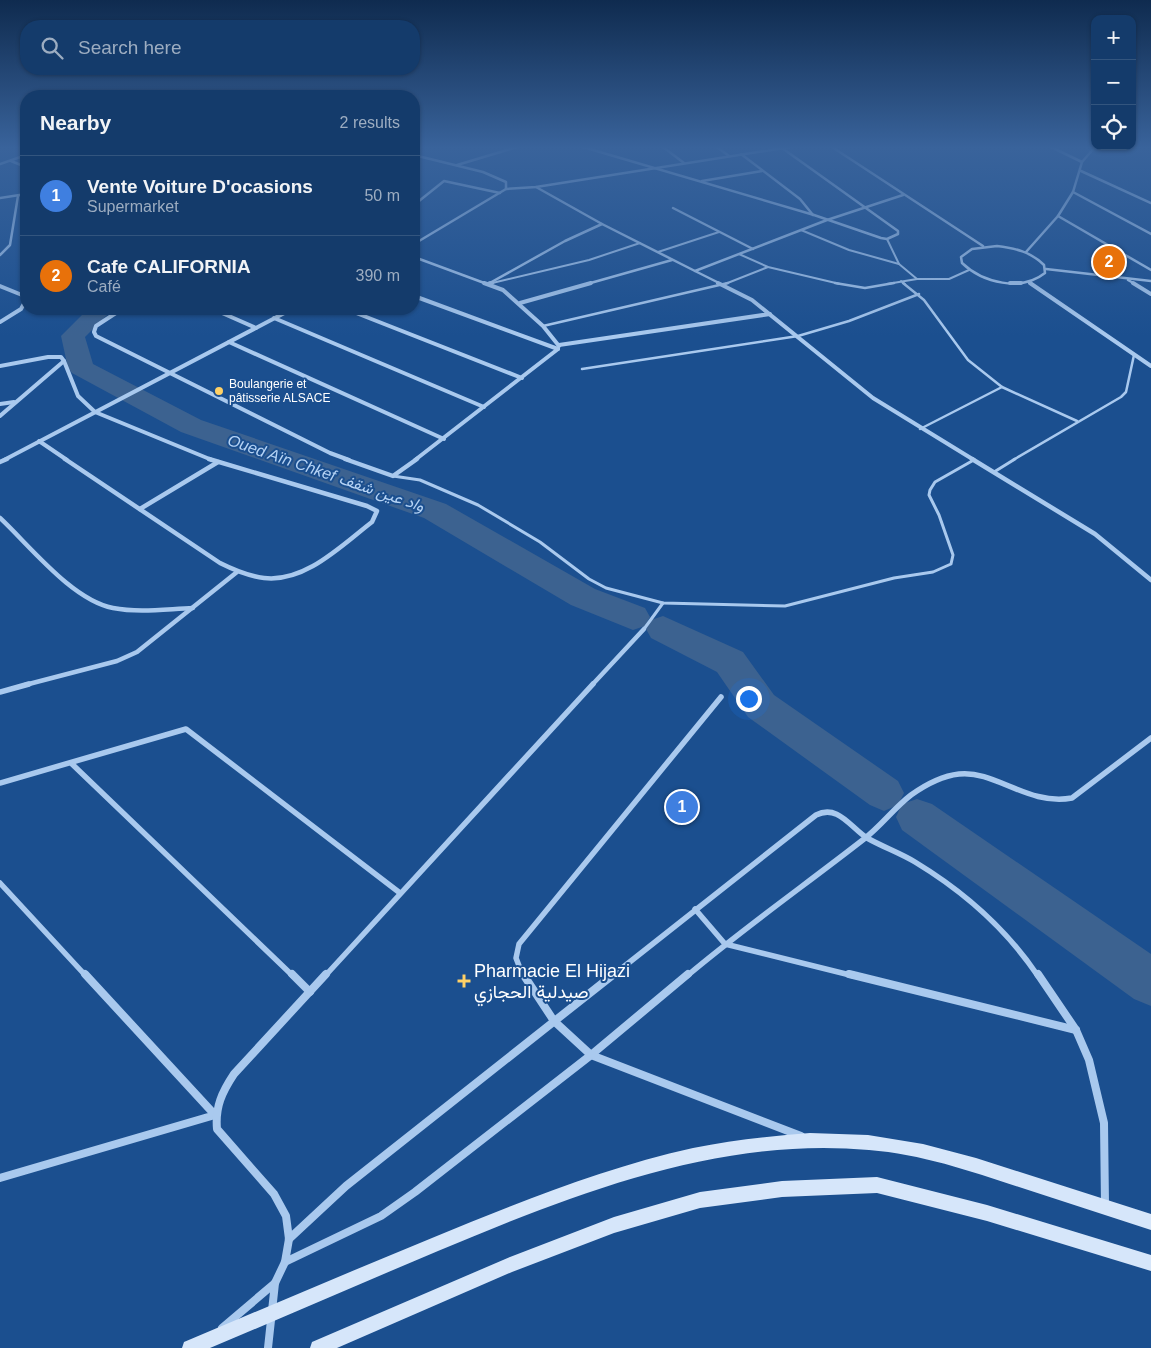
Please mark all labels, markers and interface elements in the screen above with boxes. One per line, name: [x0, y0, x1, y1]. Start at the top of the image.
map controls: [1091, 15, 1136, 150]
button: +: [1091, 15, 1136, 60]
search box: [20, 20, 420, 75]
icon: search: [38, 34, 66, 62]
text: Search here: [78, 37, 182, 58]
button: −: [1091, 60, 1136, 105]
button: locate: [1091, 105, 1136, 150]
text: Nearby: [40, 111, 111, 134]
text: 2 results: [340, 114, 400, 131]
text: Vente Voiture D'ocasions: [87, 176, 313, 197]
text: 1: [52, 187, 60, 204]
text: 50 m: [364, 187, 400, 204]
text: Supermarket: [87, 198, 179, 215]
pin: 2: [1093, 243, 1125, 281]
text: Cafe CALIFORNIA: [87, 256, 251, 277]
text: 2: [52, 267, 60, 284]
text: 390 m: [356, 267, 400, 284]
text: Café: [87, 278, 121, 295]
place label: Boulangerie et pâtisserie ALSACE: [229, 377, 330, 405]
marker: Boulangerie et pâtisserie ALSACE: [213, 385, 225, 397]
water label: Oued Aïn Chkef واد عين شقف: [225, 431, 427, 517]
your location: [736, 686, 762, 712]
pin: 1: [666, 788, 698, 826]
place label: Pharmacie El Hijazi صيدلية الحجازي: [474, 961, 630, 1007]
marker: Pharmacie El Hijazi صيدلية الحجازي: [458, 975, 470, 987]

